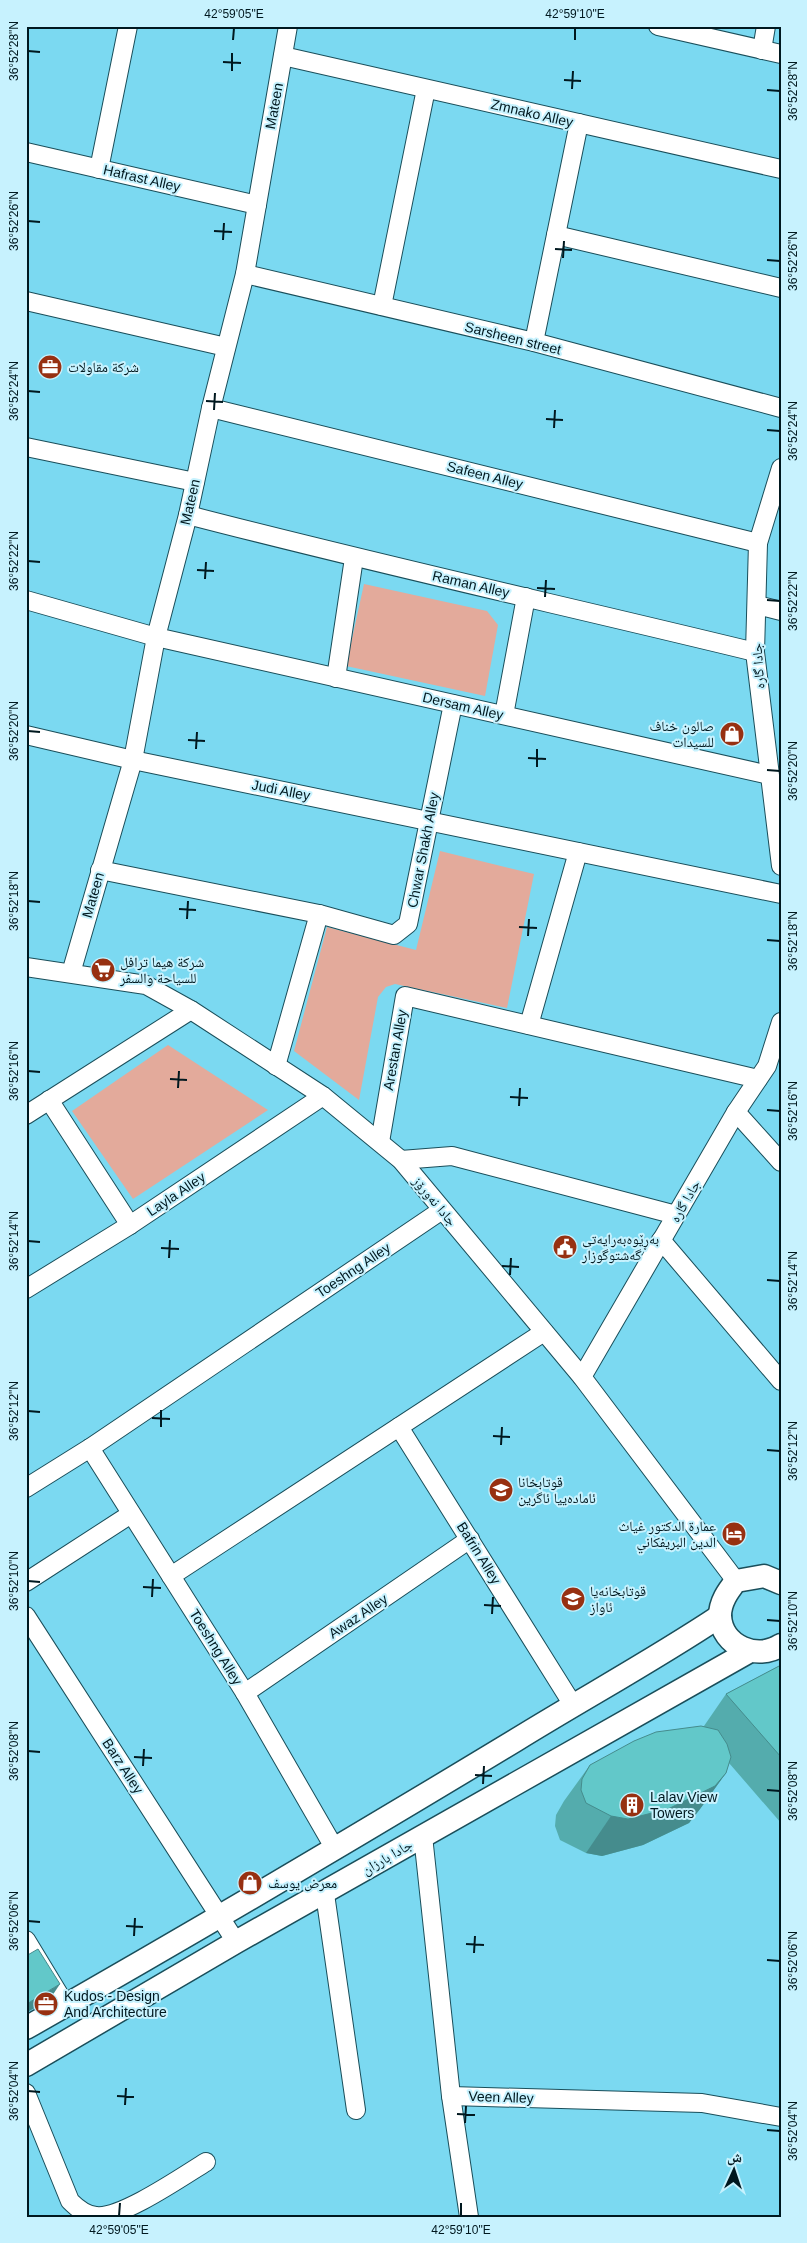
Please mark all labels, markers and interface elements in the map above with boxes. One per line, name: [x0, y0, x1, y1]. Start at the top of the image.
text: 42°59'05"E: [204, 7, 264, 21]
text: 42°59'10"E: [545, 7, 605, 21]
text: 36°52'28"N: [7, 21, 21, 81]
text: 36°52'28"N: [786, 61, 800, 121]
street label: Mateen: [262, 82, 286, 130]
street label: Zmnako Alley: [489, 96, 575, 130]
street label: Hafrast Alley: [102, 161, 182, 195]
text: 36°52'26"N: [7, 191, 21, 251]
text: 36°52'26"N: [786, 231, 800, 291]
street label: Sarsheen street: [463, 318, 563, 358]
office icon: شركة مقاولات: [37, 354, 63, 380]
place label: شركة مقاولات: [68, 359, 139, 376]
text: 36°52'24"N: [7, 361, 21, 421]
text: 36°52'24"N: [786, 401, 800, 461]
street label: Safeen Alley: [445, 458, 525, 492]
street label: Mateen: [177, 477, 203, 527]
text: 36°52'22"N: [7, 531, 21, 591]
street label: Raman Alley: [431, 567, 511, 601]
text: 36°52'22"N: [786, 571, 800, 631]
street label: جادا گارە: [748, 642, 769, 689]
street label: Dersam Alley: [421, 689, 505, 723]
text: 36°52'20"N: [7, 701, 21, 761]
place label: صالون خناف للسيدات: [649, 718, 714, 750]
shop icon: صالون خناف للسيدات: [719, 721, 745, 747]
text: 36°52'20"N: [786, 741, 800, 801]
street label: Judi Alley: [250, 777, 312, 803]
street label: Chwar Shakh Alley: [404, 791, 442, 909]
street label: Mateen: [79, 870, 107, 920]
text: 36°52'18"N: [7, 871, 21, 931]
text: 36°52'18"N: [786, 911, 800, 971]
place label: شركة هيما ترافل للسياحة والسفر: [119, 954, 204, 987]
supermarket icon: شركة هيما ترافل للسياحة والسفر: [90, 957, 116, 983]
street label: Arestan Alley: [380, 1008, 410, 1092]
text: 36°52'16"N: [7, 1041, 21, 1101]
text: 36°52'16"N: [786, 1081, 800, 1141]
street label: Layla Alley: [144, 1169, 208, 1219]
street label: جادا نەورۆز: [408, 1172, 460, 1230]
street label: جادا گارە: [667, 1177, 704, 1225]
text: 36°52'14"N: [7, 1211, 21, 1271]
place label: بەڕێوەبەرایەتی گەشتوگوزار: [581, 1231, 659, 1264]
public building icon: بەڕێوەبەرایەتی گەشتوگوزار: [552, 1234, 578, 1260]
street label: Toeshng Alley: [313, 1239, 393, 1301]
text: 36°52'14"N: [786, 1251, 800, 1311]
text: 36°52'12"N: [7, 1381, 21, 1441]
text: 36°52'12"N: [786, 1421, 800, 1481]
place label: قوتابخانا ئامادەییا ئاگرین: [518, 1474, 596, 1507]
school or university icon: قوتابخانا ئامادەییا ئاگرین: [488, 1477, 514, 1503]
place label: عمارة الدكتور غياث الدين البريفكاني: [619, 1518, 716, 1554]
street label: Bafrin Alley: [454, 1519, 504, 1587]
hotel icon: عمارة الدكتور غياث الدين البريفكاني: [721, 1521, 747, 1547]
text: 36°52'10"N: [7, 1551, 21, 1611]
place label: قوتابخانەیا ئاواز: [589, 1583, 646, 1616]
school or university icon: قوتابخانەیا ئاواز: [560, 1586, 586, 1612]
street label: Awaz Alley: [326, 1591, 390, 1641]
text: 36°52'10"N: [786, 1591, 800, 1651]
street label: Toeshng Alley: [186, 1606, 246, 1688]
text: 36°52'08"N: [7, 1721, 21, 1781]
street label: Barz Alley: [99, 1736, 147, 1796]
text: 36°52'08"N: [786, 1761, 800, 1821]
place label: Lalav View Towers: [650, 1789, 718, 1821]
building icon: Lalav View Towers: [619, 1792, 645, 1818]
street label: جادا بارزان: [359, 1836, 415, 1879]
shop icon: معرض يوسف: [237, 1870, 263, 1896]
place label: معرض يوسف: [268, 1875, 337, 1892]
text: 36°52'06"N: [7, 1891, 21, 1951]
text: 36°52'06"N: [786, 1931, 800, 1991]
place label: Kudos - Design And Architecture: [64, 1988, 167, 2020]
office icon: Kudos - Design And Architecture: [33, 1991, 59, 2017]
text: 36°52'04"N: [7, 2061, 21, 2121]
street label: Veen Alley: [468, 2088, 534, 2106]
text: 36°52'04"N: [786, 2101, 800, 2161]
north arrow: [710, 2146, 760, 2196]
text: ش: [727, 2149, 743, 2166]
text: 42°59'05"E: [89, 2223, 149, 2237]
text: 42°59'10"E: [431, 2223, 491, 2237]

